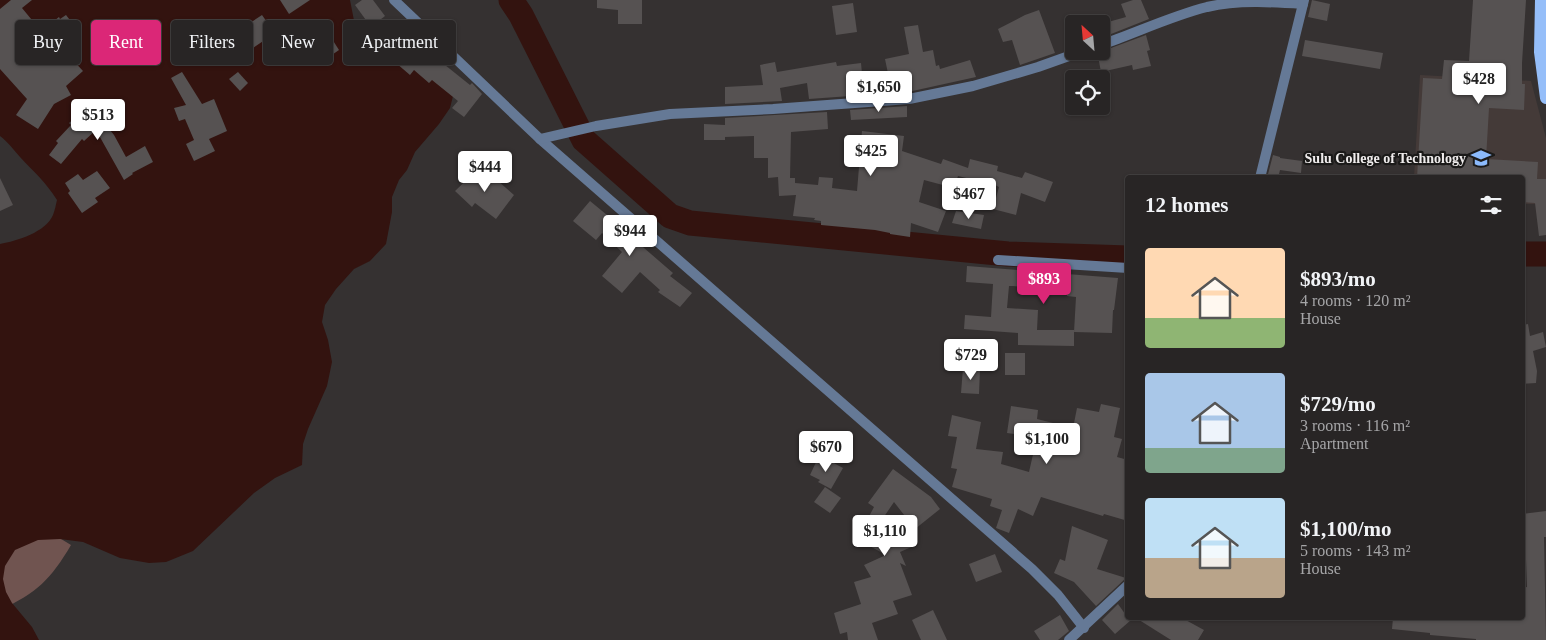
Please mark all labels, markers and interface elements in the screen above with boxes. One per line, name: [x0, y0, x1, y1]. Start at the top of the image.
north arrow: [1065, 15, 1110, 60]
map controls: [1065, 15, 1110, 115]
chip: Buy: [15, 20, 81, 65]
chip: Rent: [91, 20, 161, 65]
chip: Filters: [171, 20, 253, 65]
chip: New: [263, 20, 333, 65]
chip: Apartment: [343, 20, 456, 65]
pin: $428: [1449, 62, 1509, 105]
pin: $1,650: [838, 70, 920, 113]
button: locate: [1065, 70, 1110, 115]
text: $428: [1463, 70, 1495, 87]
text: $1,650: [857, 78, 901, 95]
pin: $513: [68, 98, 128, 141]
text: $513: [82, 106, 114, 123]
pin: $425: [841, 134, 901, 177]
text: $425: [855, 142, 887, 159]
school or university icon: Sulu College of Technology: [1470, 147, 1492, 169]
pin: $444: [455, 150, 515, 193]
place label: Sulu College of Technology: [1305, 151, 1466, 166]
text: $444: [469, 158, 501, 175]
pin: $467: [939, 178, 999, 220]
text: $467: [953, 185, 985, 202]
icon: filters: [1477, 191, 1505, 219]
text: 12 homes: [1145, 193, 1228, 217]
pin: $944: [600, 214, 660, 257]
text: $944: [614, 222, 646, 239]
pin: $893: [1014, 262, 1074, 305]
text: $893/mo: [1300, 267, 1376, 291]
icon: home: [1185, 268, 1245, 328]
text: $893: [1028, 270, 1060, 287]
text: 4 rooms · 120 m²: [1300, 292, 1411, 309]
text: House: [1300, 310, 1341, 327]
pin: $729: [941, 338, 1001, 381]
text: $729: [955, 346, 987, 363]
text: $729/mo: [1300, 392, 1376, 416]
icon: home: [1185, 393, 1245, 453]
text: 3 rooms · 116 m²: [1300, 417, 1410, 434]
pin: $1,100: [1006, 422, 1088, 465]
pin: $670: [796, 430, 856, 473]
text: $1,100: [1025, 430, 1069, 447]
text: Apartment: [1300, 435, 1368, 452]
text: $670: [810, 438, 842, 455]
pin: $1,110: [844, 514, 926, 557]
text: $1,100/mo: [1300, 517, 1392, 541]
icon: home: [1185, 518, 1245, 578]
text: $1,110: [863, 522, 907, 539]
text: 5 rooms · 143 m²: [1300, 542, 1411, 559]
text: House: [1300, 560, 1341, 577]

